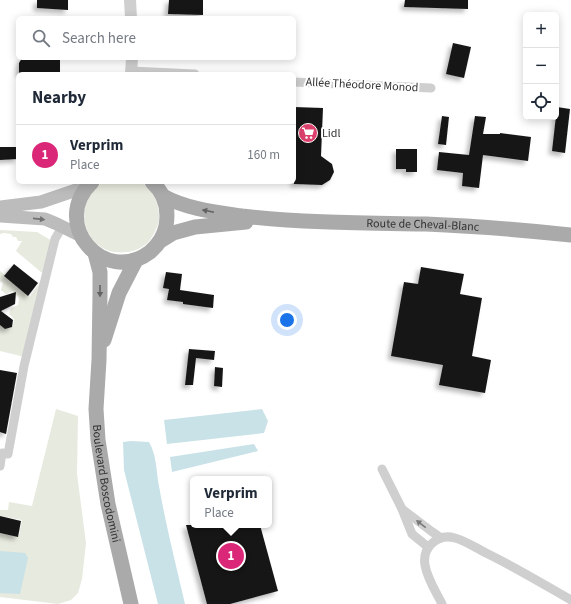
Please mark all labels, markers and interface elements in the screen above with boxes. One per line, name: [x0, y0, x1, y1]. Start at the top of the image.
map controls: [523, 12, 559, 120]
button: +: [523, 12, 559, 48]
search box: [16, 16, 296, 60]
icon: search: [30, 27, 52, 49]
text: Search here: [62, 28, 136, 49]
button: −: [523, 48, 559, 84]
street label: Allée Théodore Monod: [305, 74, 419, 96]
button: locate: [523, 84, 559, 120]
text: Nearby: [32, 86, 86, 110]
supermarket icon: Lidl: [297, 122, 319, 144]
place label: Lidl: [322, 125, 341, 142]
text: Verprim: [70, 135, 123, 156]
text: 1: [42, 146, 48, 164]
text: 160 m: [247, 146, 280, 164]
text: Place: [70, 156, 99, 174]
one-way arrow: [202, 207, 214, 213]
street label: Route de Cheval-Blanc: [366, 215, 480, 235]
one-way arrow: [33, 216, 45, 222]
one-way arrow: [97, 285, 103, 298]
your location: [277, 310, 297, 330]
street label: Boulevard Boscodomini: [89, 424, 125, 544]
popup: [190, 476, 272, 528]
text: Verprim: [204, 483, 258, 504]
text: Place: [204, 504, 234, 522]
one-way arrow: [416, 520, 427, 528]
pin: 1: [218, 541, 244, 571]

